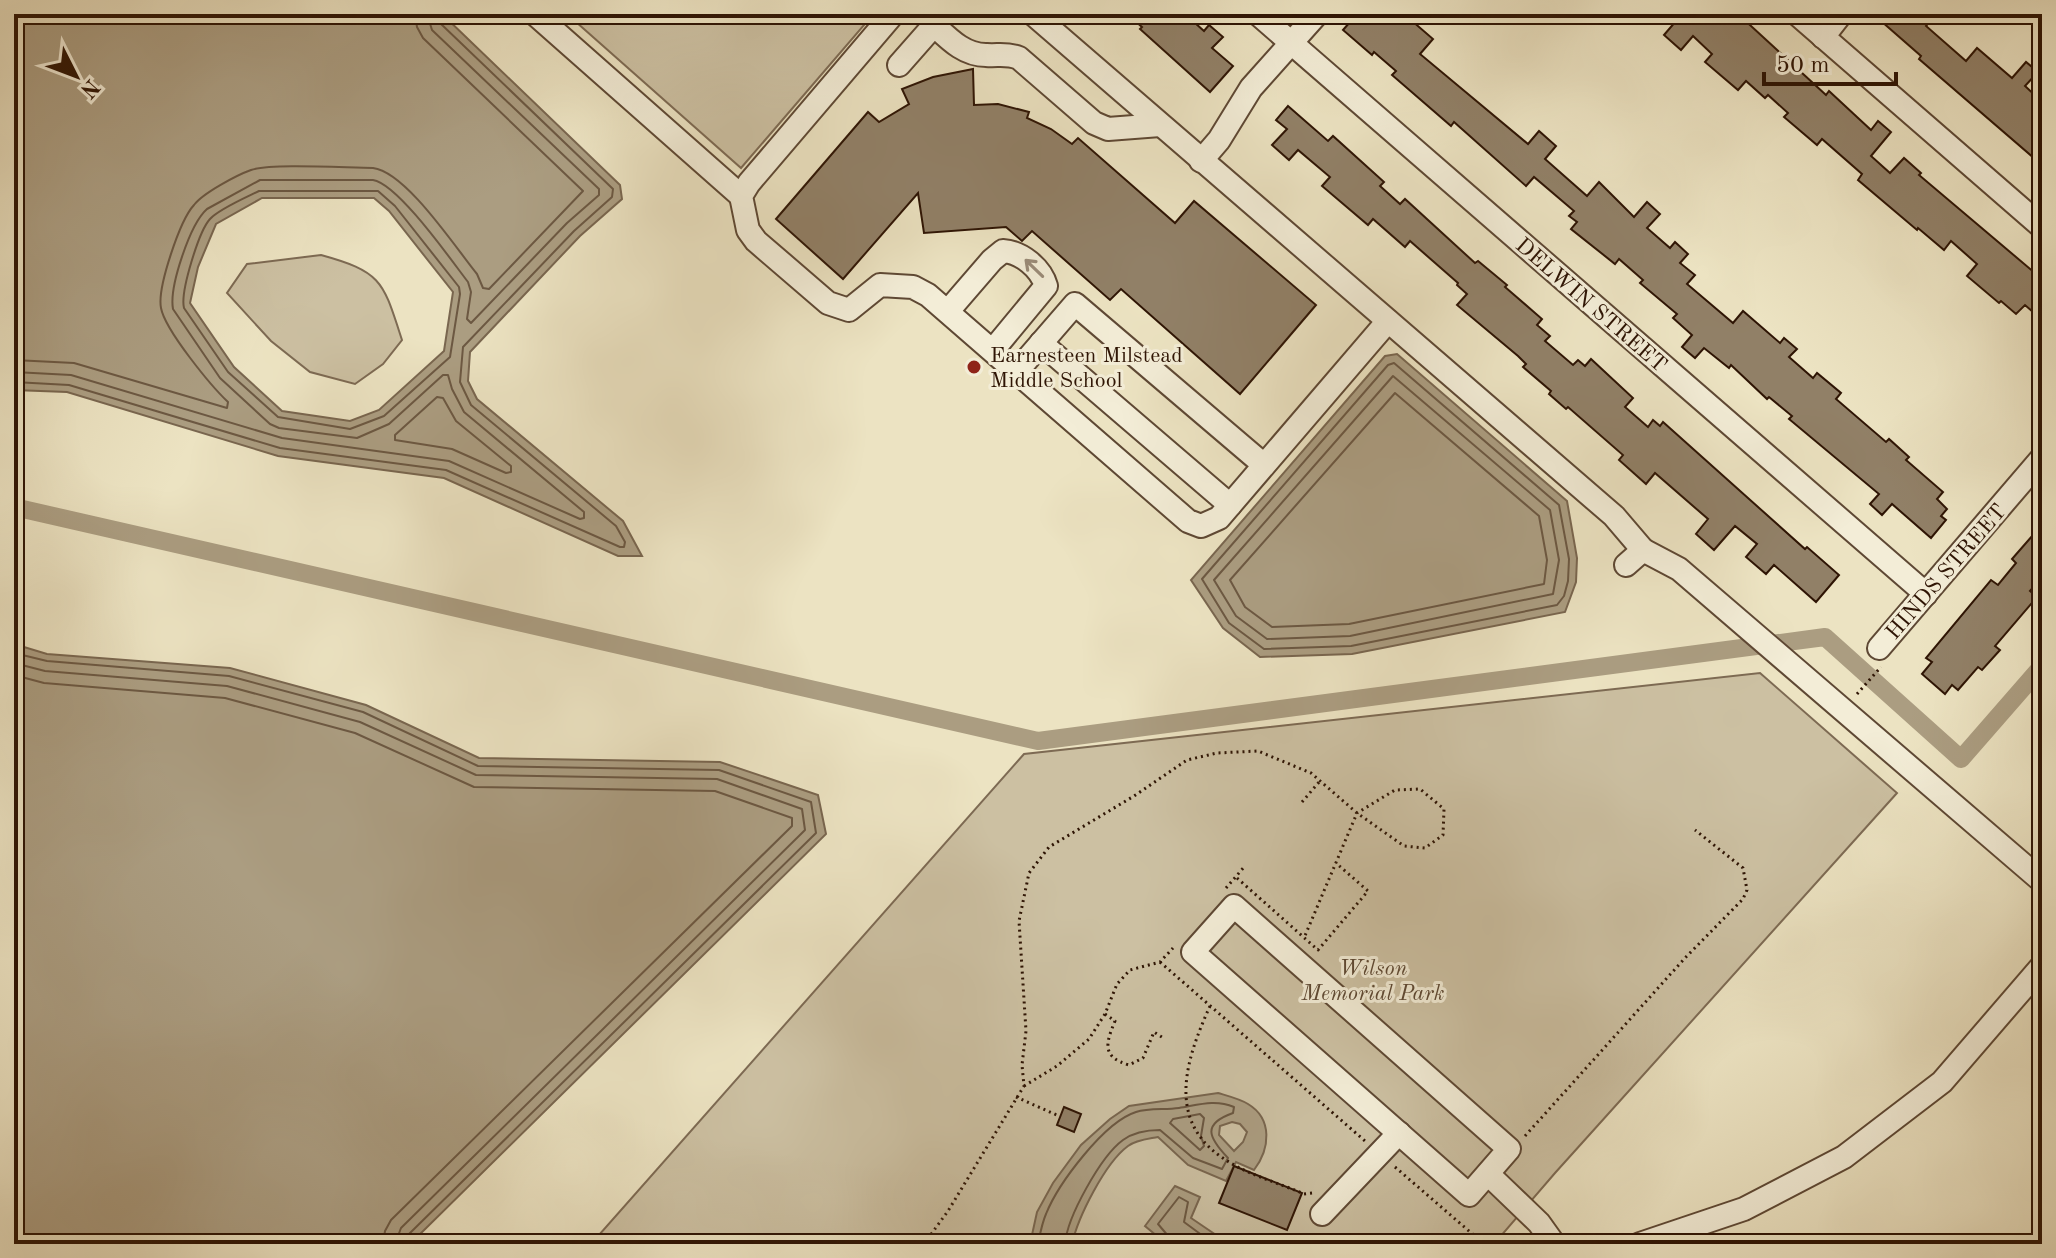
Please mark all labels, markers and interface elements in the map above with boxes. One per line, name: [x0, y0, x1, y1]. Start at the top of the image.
north arrow: [36, 36, 116, 116]
scale bar: [1764, 36, 1896, 86]
text: 50 m: [1776, 54, 1830, 78]
text: N: [75, 74, 103, 102]
street label: DELWIN STREET: [1511, 234, 1670, 377]
one-way arrow: [1024, 259, 1044, 278]
place label: Earnesteen Milstead Middle School: [990, 345, 1183, 392]
marker: Earnesteen Milstead Middle School: [965, 358, 983, 376]
street label: HINDS STREET: [1882, 501, 2011, 644]
park label: Wilson Memorial Park: [1300, 958, 1445, 1005]

